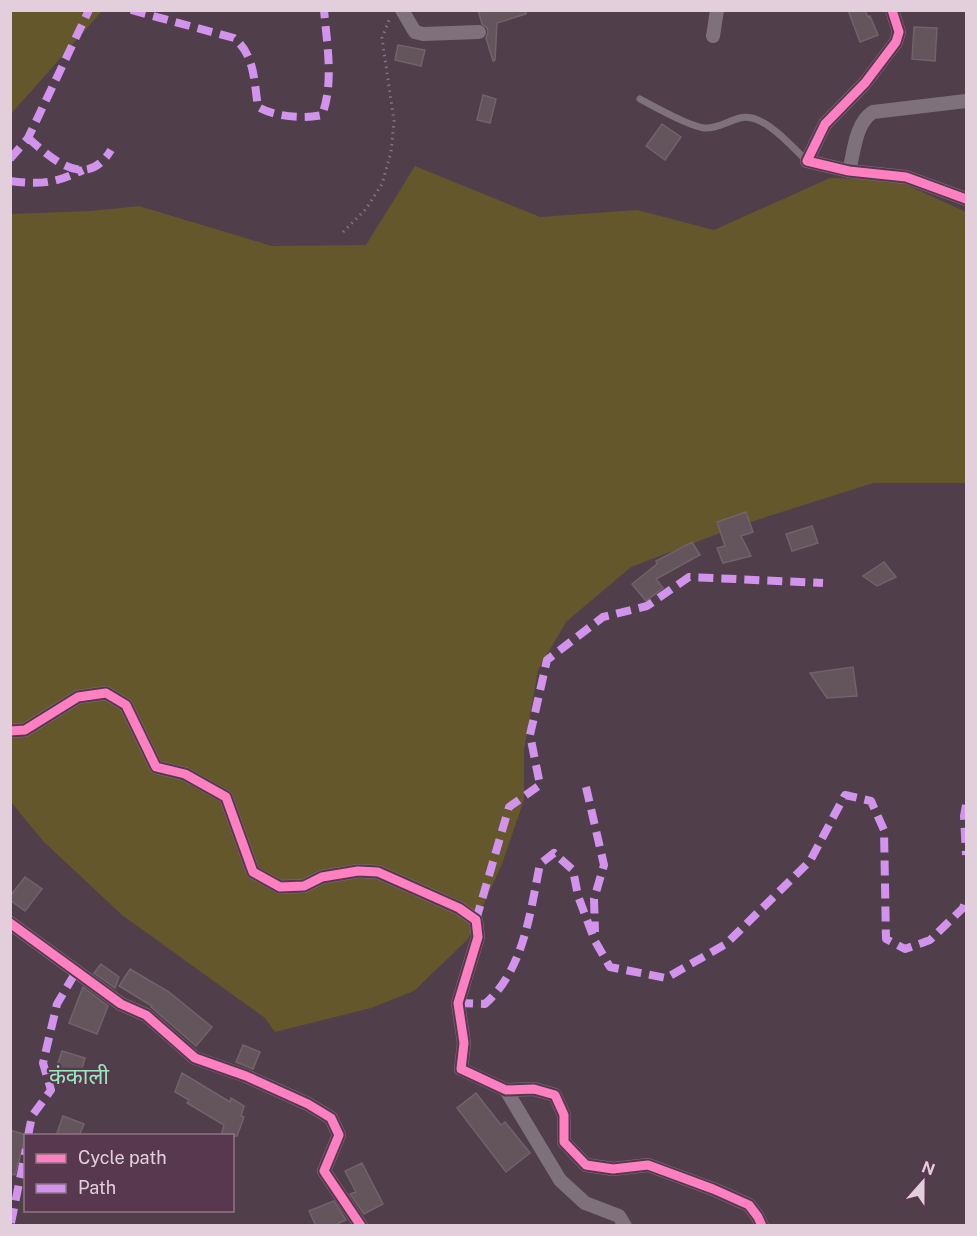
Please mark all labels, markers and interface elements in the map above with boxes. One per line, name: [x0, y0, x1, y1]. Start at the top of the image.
district label: कंकाली: [49, 1063, 109, 1089]
legend: [24, 1134, 234, 1212]
text: Cycle path: [78, 1147, 167, 1168]
north arrow: [893, 1152, 953, 1212]
text: N: [919, 1157, 937, 1180]
text: Path: [78, 1177, 116, 1198]

